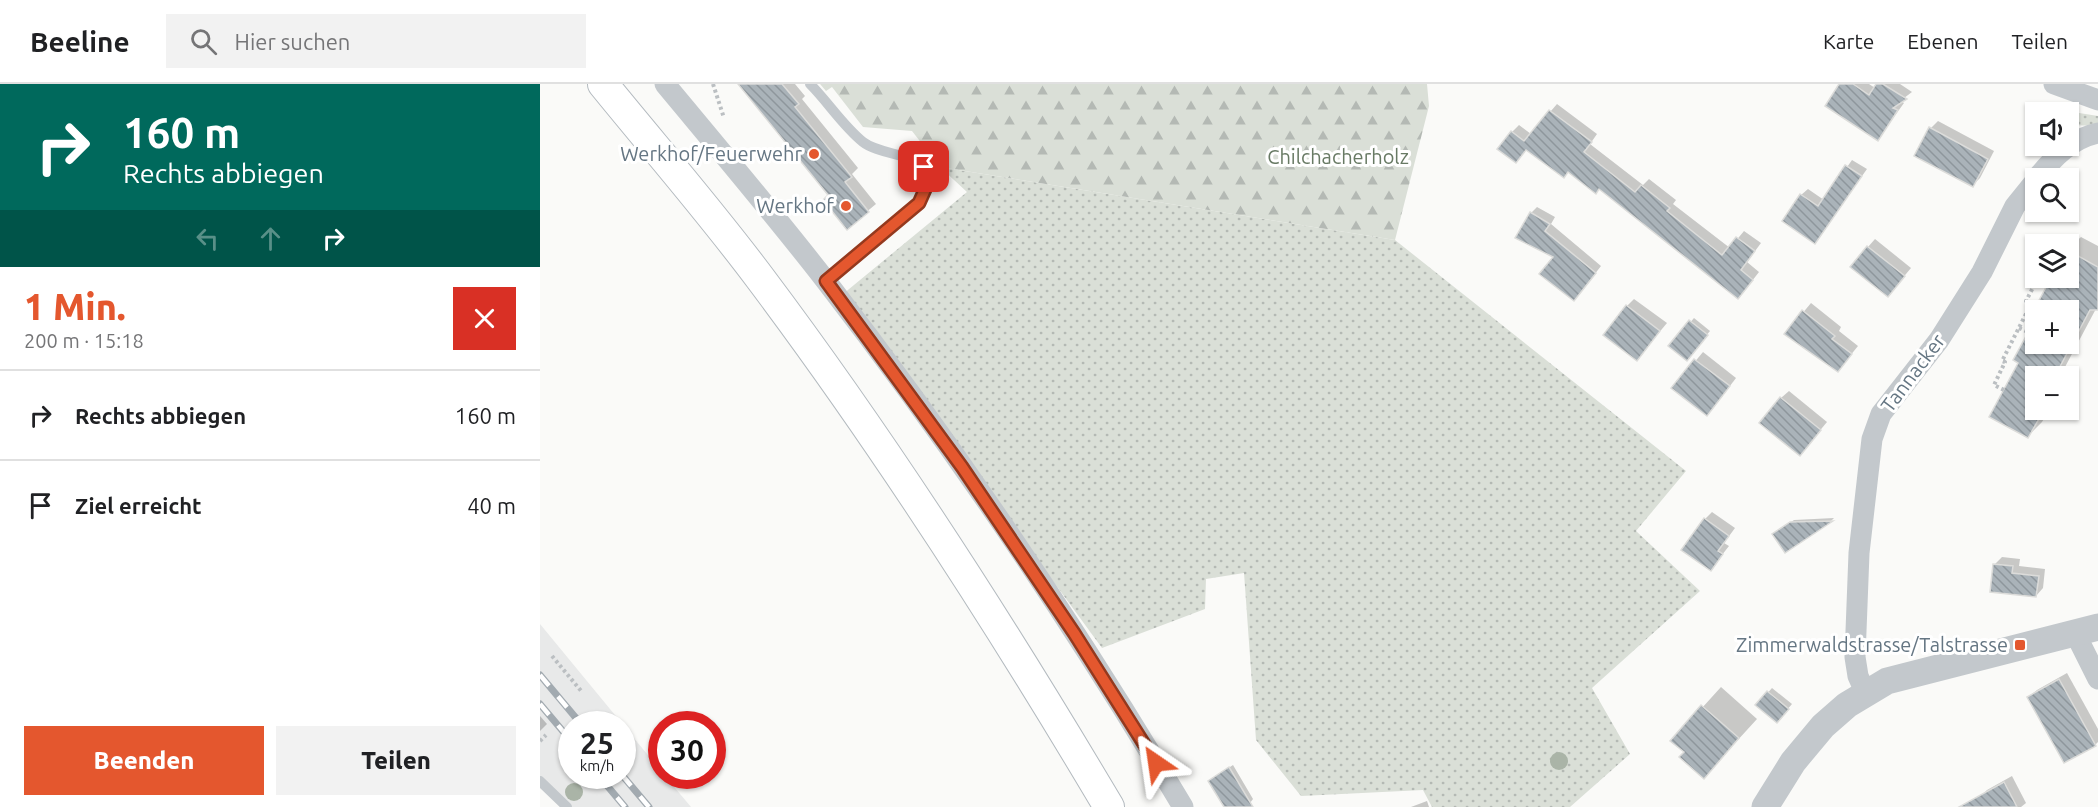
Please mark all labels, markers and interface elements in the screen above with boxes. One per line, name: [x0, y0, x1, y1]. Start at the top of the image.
search box: [166, 14, 586, 68]
icon: search: [187, 25, 220, 58]
text: Beeline: [30, 26, 130, 57]
text: Hier suchen: [235, 29, 350, 54]
text: Karte: [1823, 29, 1874, 53]
text: Ebenen: [1907, 29, 1979, 53]
text: Teilen: [2012, 29, 2068, 53]
map controls: [2025, 102, 2079, 420]
button: sound: [2025, 102, 2079, 156]
icon: right: [24, 108, 102, 186]
text: 160 m: [123, 109, 240, 156]
pin: [898, 141, 949, 192]
place label: Werkhof/Feuerwehr: [620, 142, 802, 165]
park label: Chilchacherholz: [1267, 145, 1409, 168]
marker: Werkhof/Feuerwehr: [807, 147, 821, 161]
icon: arrive: [907, 150, 940, 183]
text: Rechts abbiegen: [123, 158, 324, 188]
button: search: [2025, 168, 2079, 222]
place label: Werkhof: [756, 194, 834, 217]
marker: Werkhof: [839, 199, 853, 213]
icon: left: [191, 222, 224, 255]
icon: ahead: [254, 222, 287, 255]
icon: right: [317, 222, 350, 255]
button: layers: [2025, 234, 2079, 288]
text: 1 Min.: [24, 286, 126, 327]
button: close: [453, 287, 516, 350]
button: +: [2025, 300, 2079, 354]
text: 200 m · 15:18: [24, 329, 144, 352]
street label: Tannacker: [1876, 329, 1950, 416]
button: −: [2025, 366, 2079, 420]
icon: right: [24, 399, 57, 432]
text: Rechts abbiegen: [75, 403, 246, 428]
text: 160 m: [455, 403, 516, 428]
icon: arrive: [24, 489, 57, 522]
text: Ziel erreicht: [75, 493, 202, 518]
text: 40 m: [467, 493, 516, 518]
place label: Zimmerwaldstrasse/Talstrasse: [1736, 633, 2008, 656]
marker: Zimmerwaldstrasse/Talstrasse: [2013, 638, 2027, 652]
speed limit sign: 30: [648, 711, 726, 789]
button: Beenden: [24, 726, 264, 795]
button: Teilen: [276, 726, 516, 795]
text: 25: [580, 726, 614, 760]
position arrow: [1124, 731, 1188, 795]
text: km/h: [580, 757, 614, 774]

